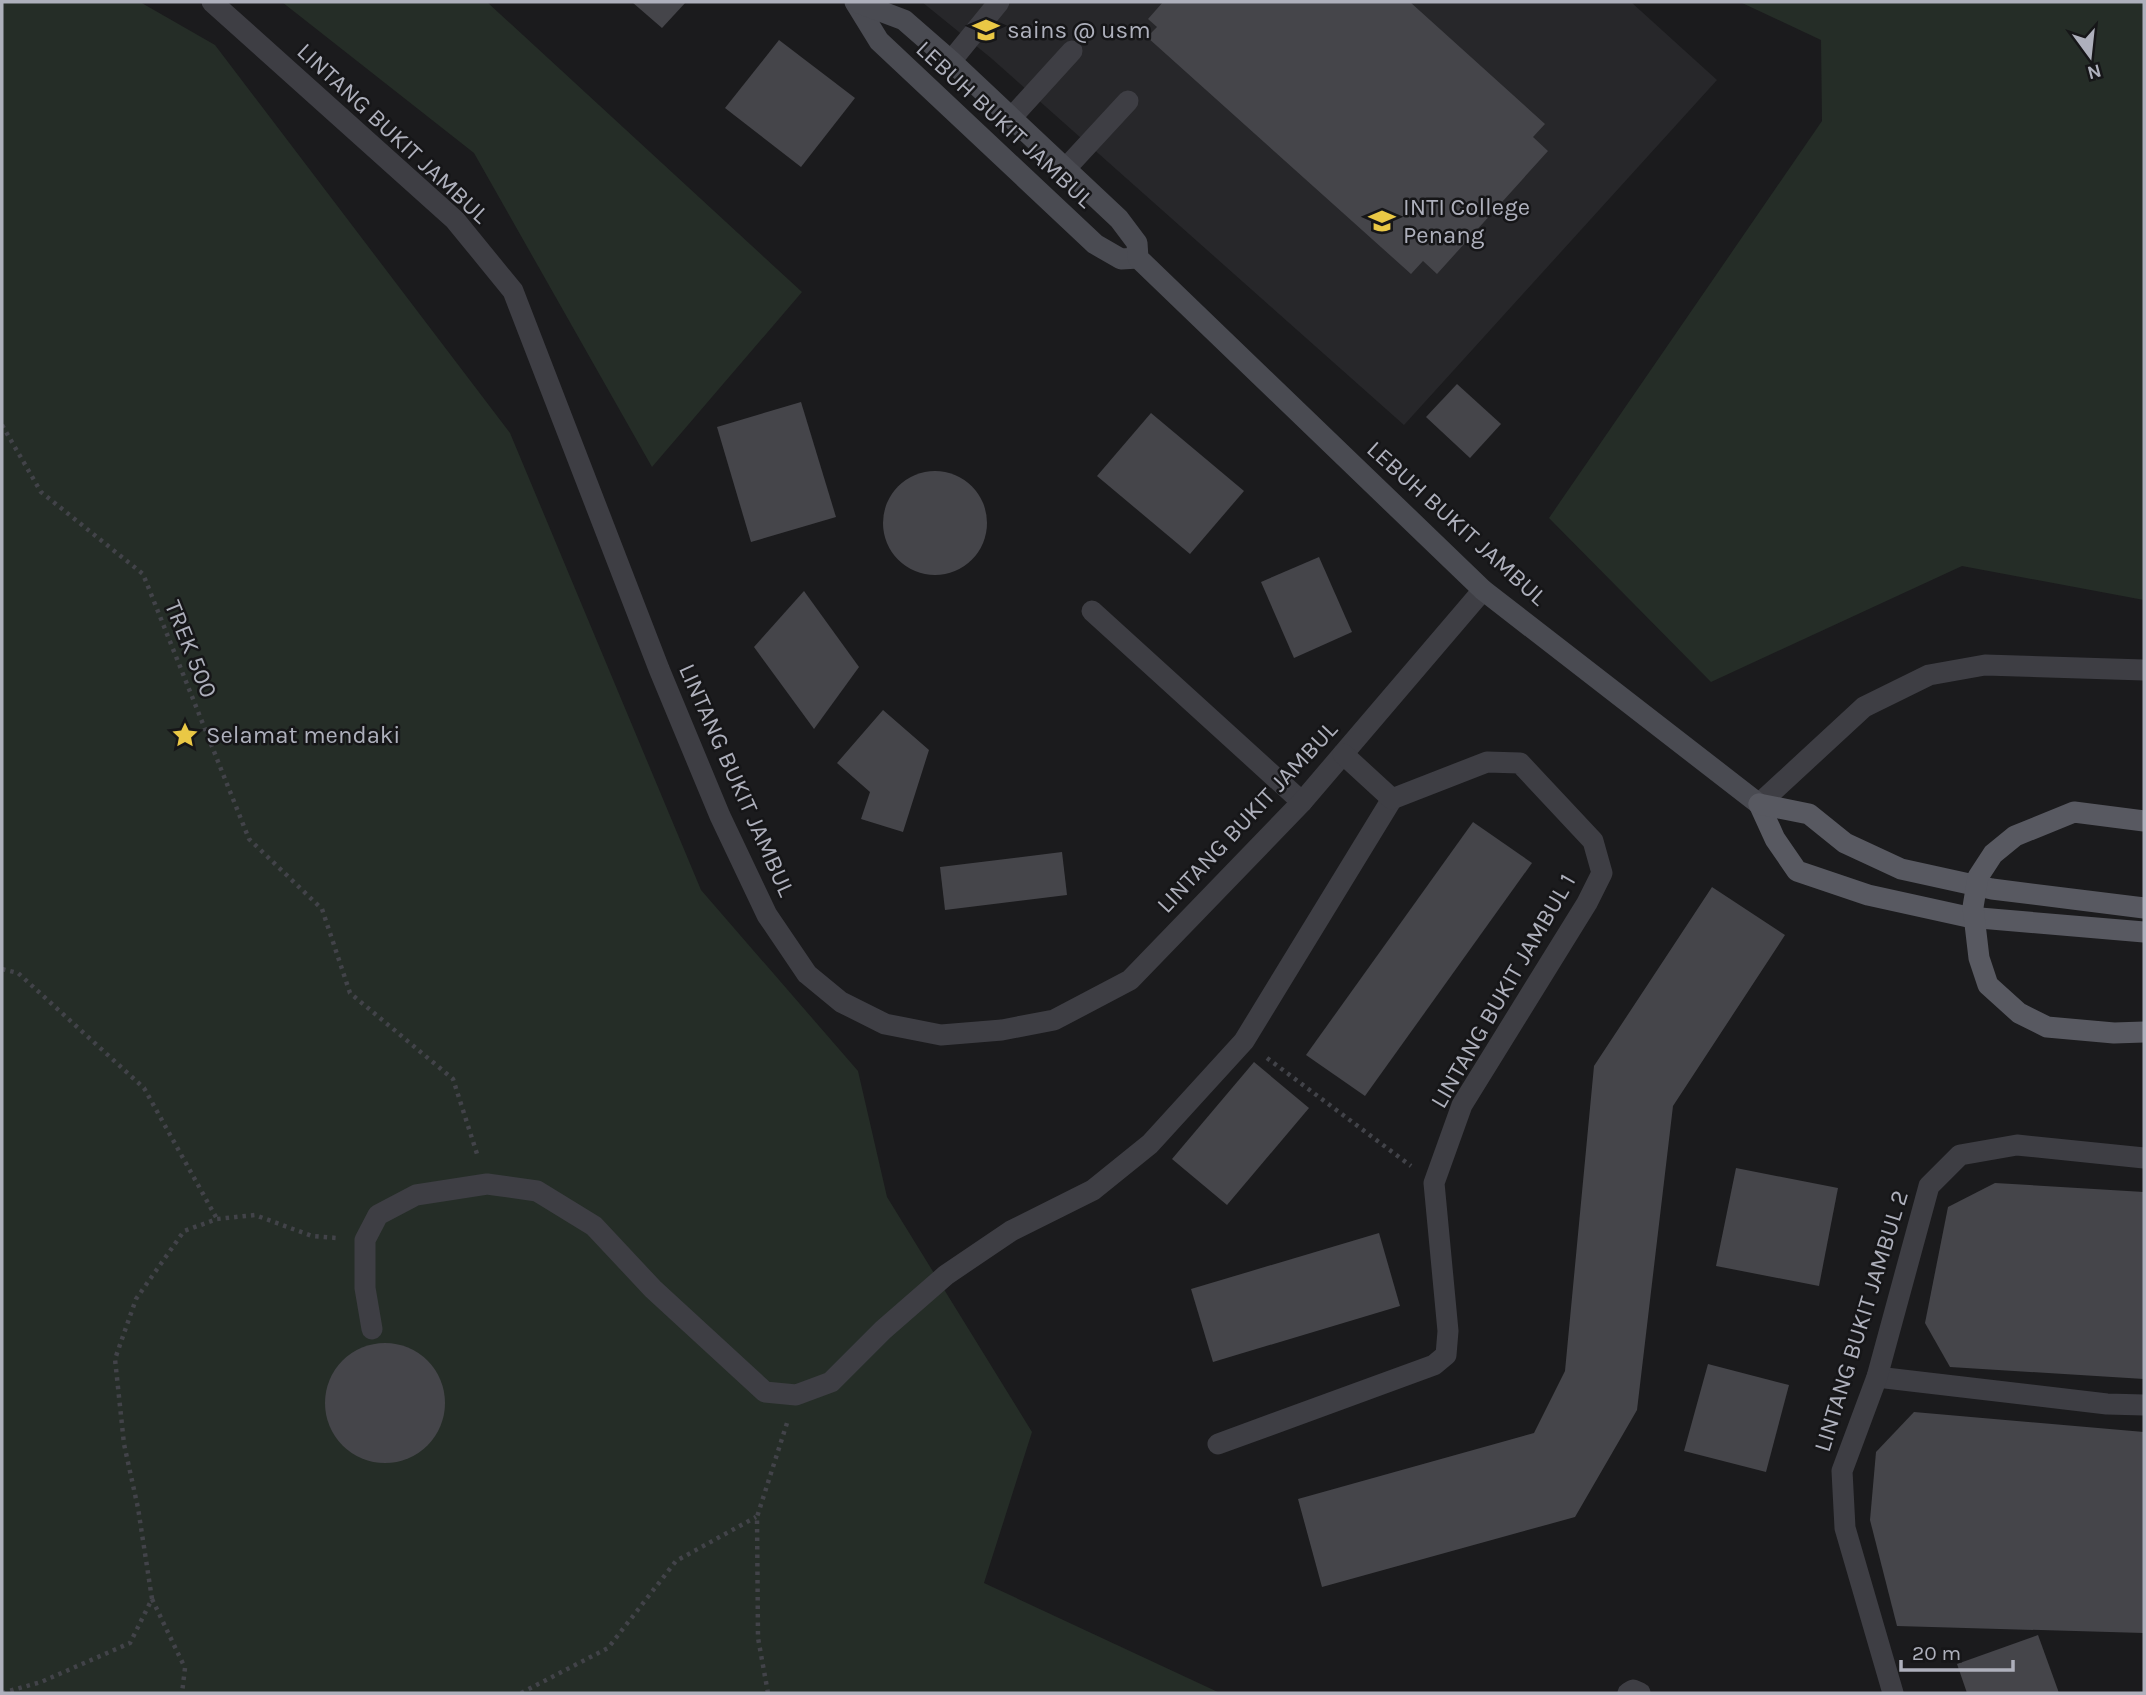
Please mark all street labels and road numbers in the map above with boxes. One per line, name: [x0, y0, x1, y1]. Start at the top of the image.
street label: LEBUH BUKIT JAMBUL: [911, 35, 1100, 214]
street label: LINTANG BUKIT JAMBUL: [291, 37, 495, 230]
street label: LEBUH BUKIT JAMBUL: [1361, 435, 1553, 612]
street label: TREK 500: [159, 596, 223, 702]
street label: LINTANG BUKIT JAMBUL: [673, 659, 801, 901]
street label: LINTANG BUKIT JAMBUL: [1151, 715, 1344, 919]
street label: LINTANG BUKIT JAMBUL 1: [1424, 869, 1582, 1113]
street label: LINTANG BUKIT JAMBUL 2: [1808, 1187, 1914, 1455]

